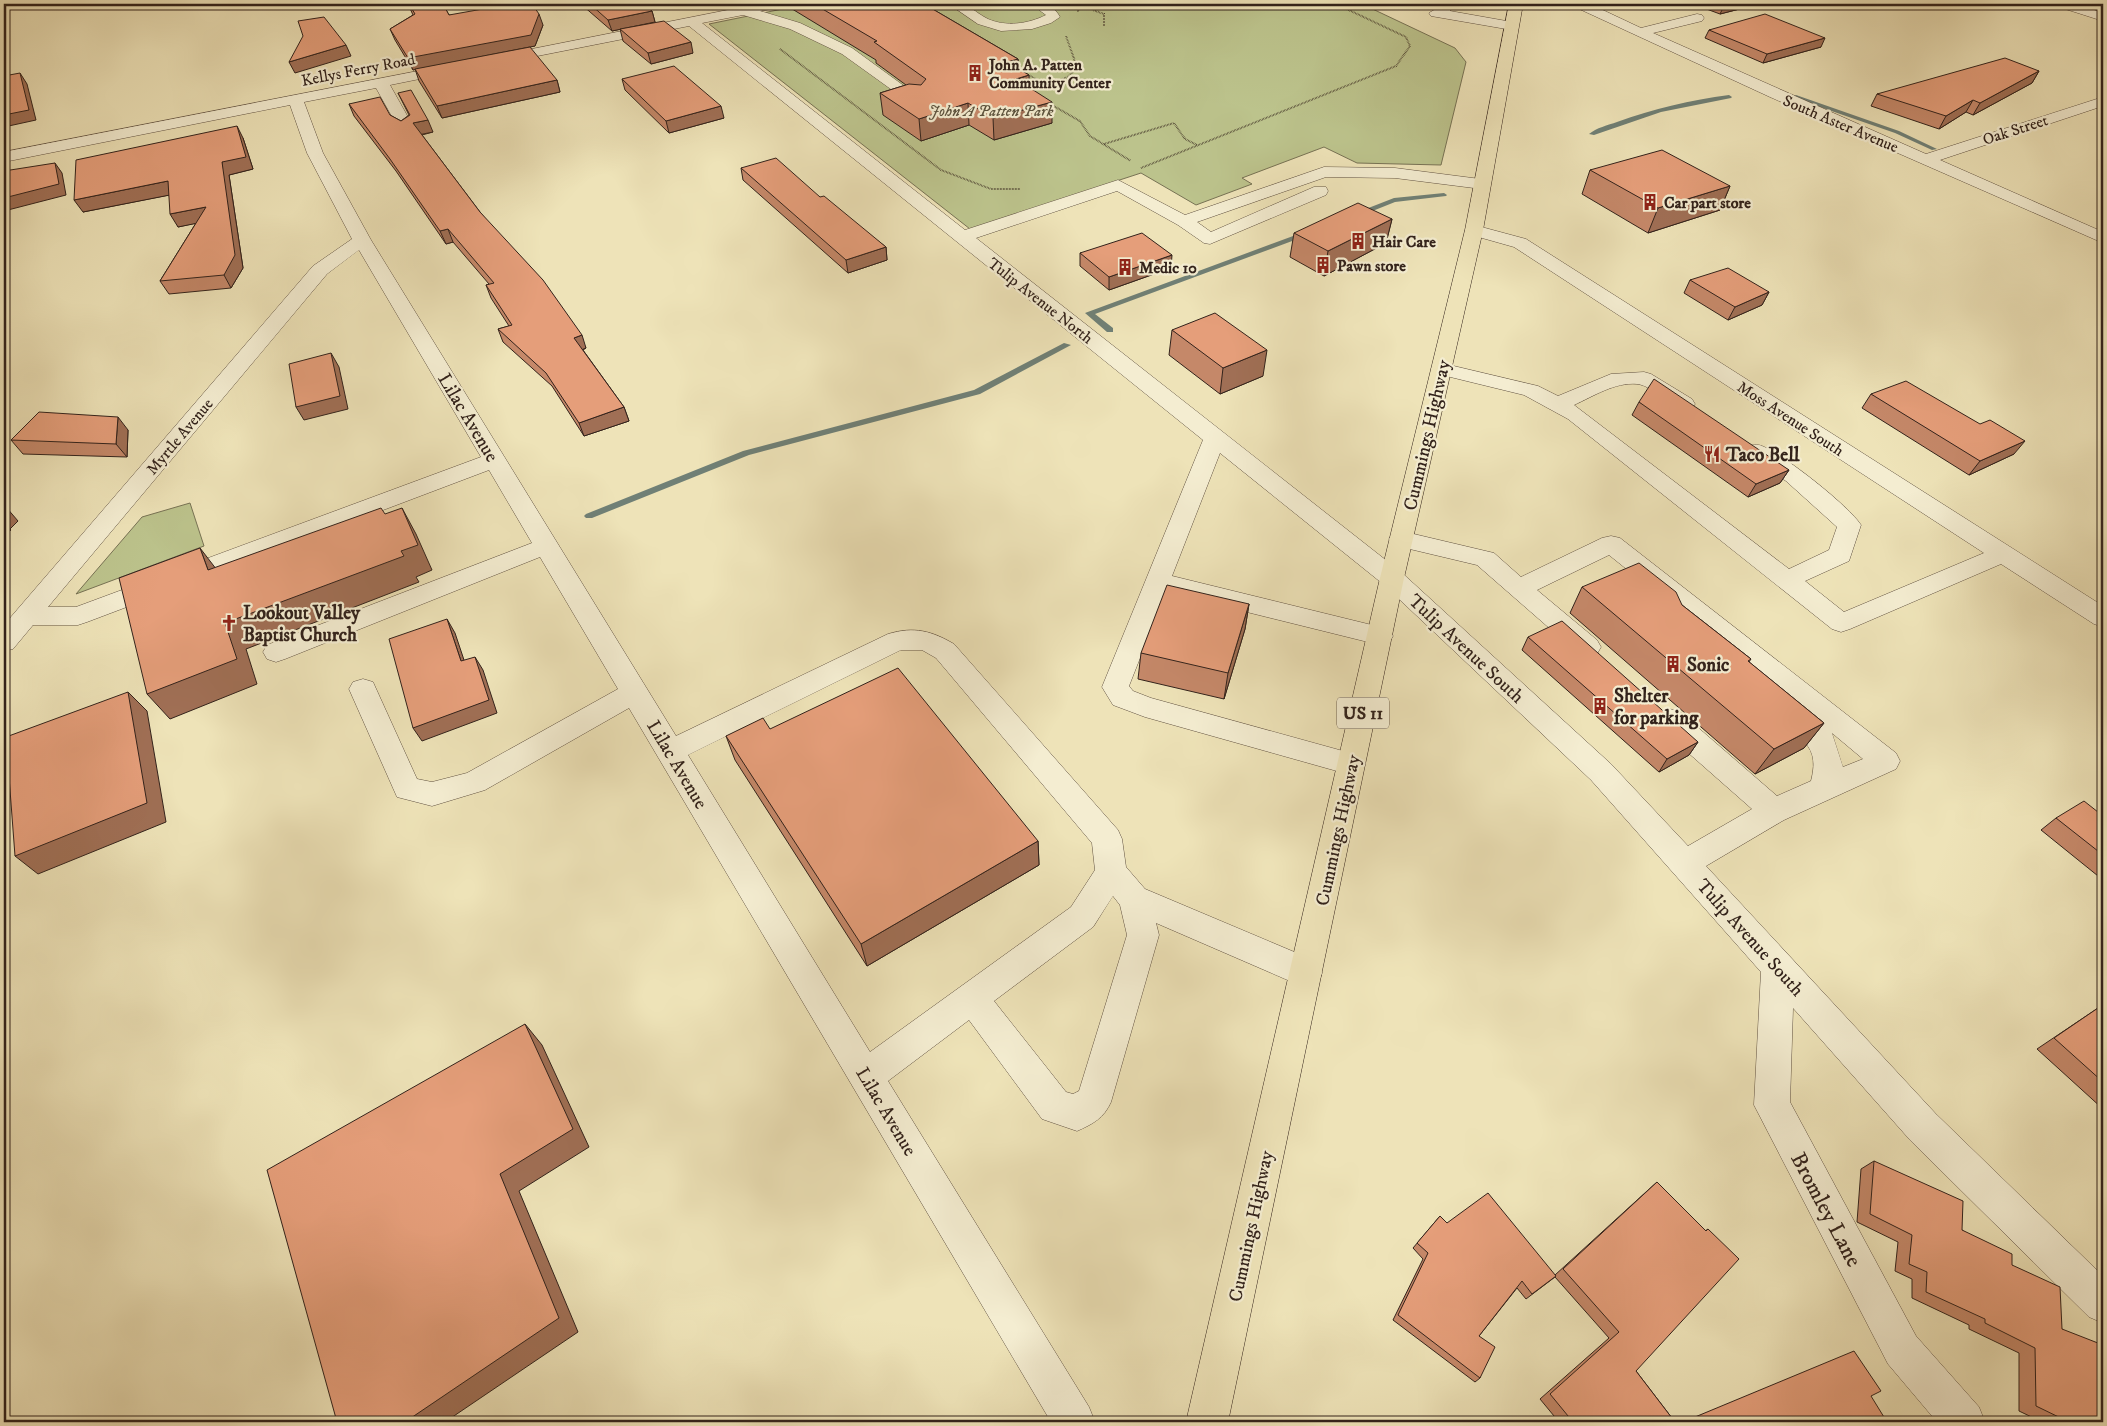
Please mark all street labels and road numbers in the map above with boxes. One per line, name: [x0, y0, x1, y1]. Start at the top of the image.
street label: Kellys Ferry Road: [300, 49, 417, 91]
street label: South Aster Avenue: [1780, 91, 1902, 157]
street label: Oak Street: [1980, 110, 2050, 150]
street label: Tulip Avenue North: [984, 253, 1098, 349]
street label: Cummings Highway: [1399, 357, 1456, 513]
street label: Lilac Avenue: [432, 369, 503, 466]
street label: Moss Avenue South: [1733, 377, 1848, 461]
street label: Myrtle Avenue: [142, 394, 218, 479]
street label: Tulip Avenue South: [1403, 590, 1529, 709]
road number: US 11: [1337, 698, 1389, 728]
street label: Lilac Avenue: [641, 716, 712, 813]
street label: Cummings Highway: [1311, 752, 1366, 908]
street label: Tulip Avenue South: [1691, 875, 1809, 1001]
street label: Lilac Avenue: [850, 1063, 921, 1160]
street label: Cummings Highway: [1224, 1148, 1279, 1304]
street label: Bromley Lane: [1784, 1148, 1867, 1272]

